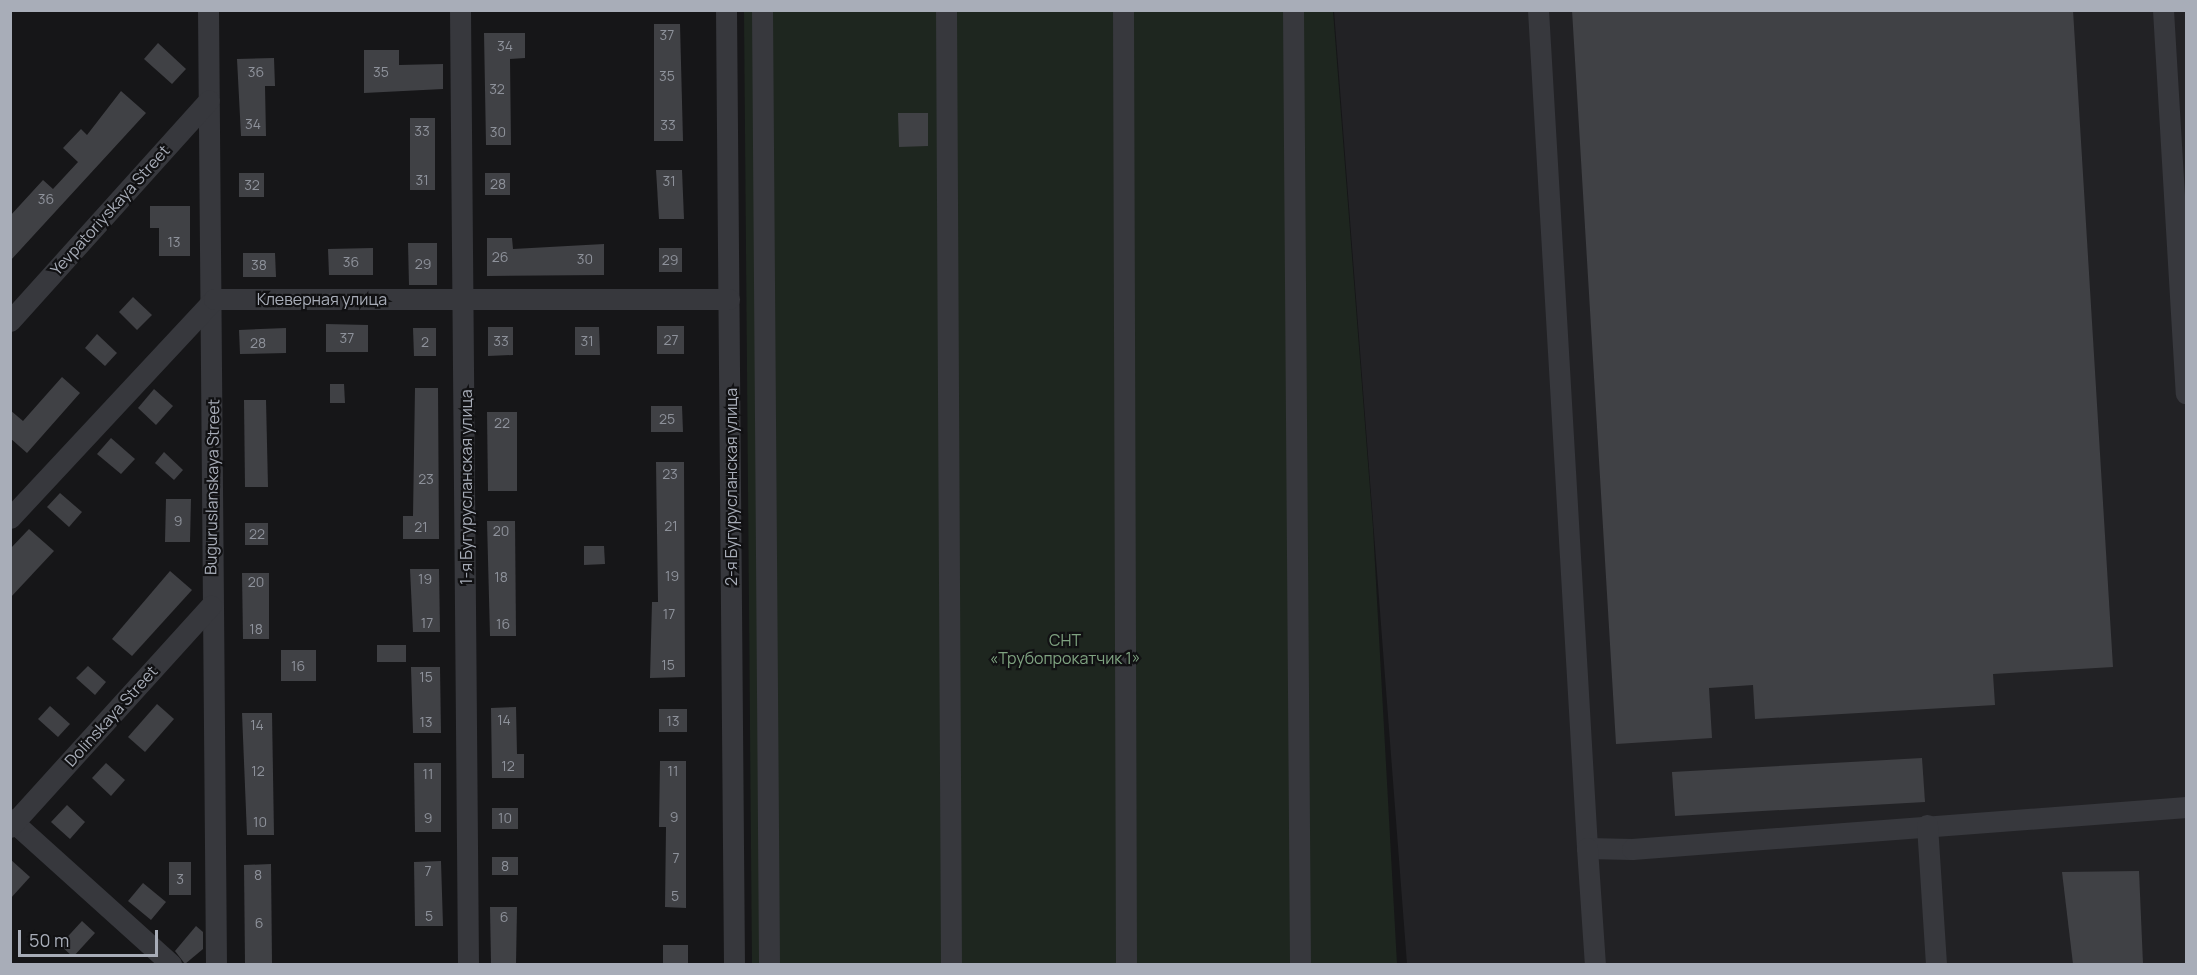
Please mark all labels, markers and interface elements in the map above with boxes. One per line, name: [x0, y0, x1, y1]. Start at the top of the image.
house number: 37: [660, 27, 674, 43]
house number: 34: [497, 38, 513, 54]
house number: 36: [248, 64, 264, 80]
house number: 35: [373, 64, 389, 80]
house number: 35: [659, 68, 675, 84]
house number: 32: [489, 81, 505, 97]
house number: 34: [245, 116, 261, 132]
house number: 33: [660, 117, 676, 133]
house number: 33: [414, 123, 430, 139]
house number: 30: [490, 124, 506, 140]
street label: Yevpatoriyskaya Street: [46, 141, 174, 279]
house number: 31: [415, 172, 429, 188]
house number: 31: [662, 173, 676, 189]
house number: 28: [490, 176, 506, 192]
house number: 32: [244, 177, 260, 193]
house number: 36: [38, 191, 54, 207]
house number: 13: [167, 234, 181, 250]
house number: 26: [492, 249, 508, 265]
house number: 30: [577, 251, 593, 267]
house number: 29: [662, 252, 678, 268]
house number: 36: [343, 254, 359, 270]
house number: 29: [415, 256, 431, 272]
house number: 38: [251, 257, 267, 273]
street label: Клеверная улица: [257, 289, 387, 309]
house number: 37: [340, 330, 354, 346]
house number: 27: [663, 332, 679, 348]
house number: 33: [493, 333, 509, 349]
house number: 31: [580, 333, 594, 349]
house number: 2: [421, 334, 429, 350]
house number: 28: [250, 335, 266, 351]
street label: 2-я Бугурусланская улица: [721, 388, 741, 586]
street label: 1-я Бугурусланская улица: [456, 389, 476, 585]
street label: Buguruslanskaya Street: [201, 399, 223, 575]
house number: 25: [659, 411, 675, 427]
house number: 22: [494, 415, 510, 431]
house number: 23: [662, 466, 678, 482]
house number: 23: [418, 471, 434, 487]
house number: 9: [174, 513, 182, 529]
house number: 21: [664, 518, 678, 534]
house number: 21: [414, 519, 428, 535]
house number: 20: [493, 523, 509, 539]
house number: 22: [249, 526, 265, 542]
house number: 19: [665, 568, 679, 584]
house number: 18: [494, 569, 508, 585]
house number: 19: [418, 571, 432, 587]
house number: 20: [248, 574, 264, 590]
house number: 17: [663, 606, 675, 622]
house number: 17: [421, 615, 433, 631]
house number: 16: [496, 616, 510, 632]
house number: 18: [249, 621, 263, 637]
park label: СНТ «Трубопрокатчик 1»: [990, 630, 1140, 668]
house number: 15: [661, 657, 675, 673]
house number: 16: [291, 658, 305, 674]
street label: Dolinskaya Street: [61, 662, 161, 770]
house number: 15: [419, 669, 433, 685]
house number: 14: [497, 712, 511, 728]
house number: 13: [666, 713, 680, 729]
house number: 13: [419, 714, 433, 730]
house number: 14: [250, 717, 264, 733]
house number: 12: [501, 758, 515, 774]
house number: 12: [251, 763, 265, 779]
house number: 11: [668, 763, 678, 779]
house number: 11: [423, 766, 433, 782]
house number: 9: [670, 809, 678, 825]
house number: 9: [424, 810, 432, 826]
house number: 10: [498, 810, 512, 826]
house number: 10: [253, 814, 267, 830]
house number: 7: [672, 850, 680, 866]
house number: 8: [501, 858, 509, 874]
house number: 7: [424, 863, 432, 879]
house number: 8: [254, 867, 262, 883]
house number: 3: [176, 871, 184, 887]
house number: 5: [671, 888, 679, 904]
house number: 5: [425, 908, 433, 924]
house number: 6: [500, 909, 508, 925]
house number: 6: [255, 915, 263, 931]
scale bar: [21, 918, 160, 956]
text: 50 m: [29, 928, 69, 952]

